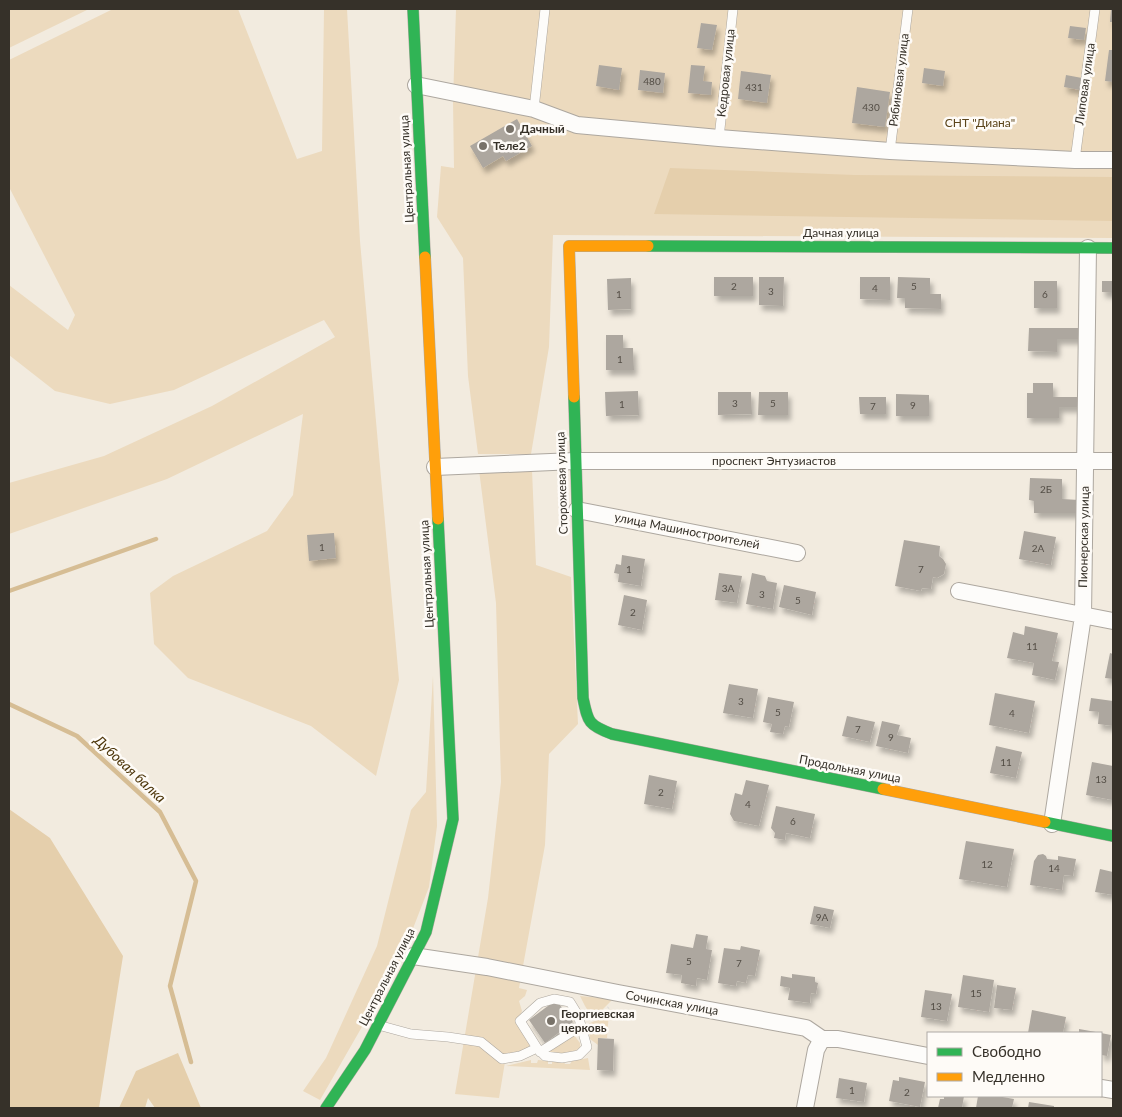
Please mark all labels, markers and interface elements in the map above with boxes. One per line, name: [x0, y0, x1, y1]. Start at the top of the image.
street label: Кедровая улица: [713, 28, 738, 118]
street label: Рябиновая улица: [885, 32, 912, 127]
street label: Липовая улица: [1071, 42, 1098, 127]
house number: 480: [643, 75, 661, 87]
house number: 431: [745, 81, 763, 93]
house number: 430: [862, 101, 880, 113]
street label: Центральная улица: [396, 115, 417, 223]
park label: СНТ "Диана": [945, 115, 1015, 130]
place label: Дачный: [520, 121, 565, 136]
marker: Дачный: [504, 123, 516, 135]
place label: Теле2: [493, 138, 526, 153]
marker: Теле2: [477, 140, 489, 152]
street label: Дачная улица: [803, 225, 879, 240]
house number: 2: [731, 280, 737, 292]
house number: 5: [911, 280, 917, 292]
house number: 4: [872, 282, 878, 294]
house number: 3: [768, 285, 774, 297]
house number: 1: [616, 288, 622, 300]
house number: 6: [1042, 288, 1048, 300]
house number: 1: [617, 353, 623, 365]
house number: 3: [732, 397, 738, 409]
house number: 5: [770, 397, 776, 409]
house number: 1: [619, 398, 625, 410]
house number: 9: [910, 399, 916, 411]
house number: 7: [870, 400, 876, 412]
street label: Сторожевая улица: [552, 431, 571, 535]
street label: проспект Энтузиастов: [712, 453, 836, 468]
house number: 2Б: [1040, 483, 1052, 495]
street label: Пионерская улица: [1075, 486, 1092, 588]
street label: улица Машиностроителей: [613, 509, 761, 552]
street label: Центральная улица: [416, 520, 437, 628]
house number: 1: [319, 541, 325, 553]
house number: 2А: [1032, 542, 1045, 554]
house number: 1: [626, 563, 632, 575]
house number: 7: [918, 563, 924, 575]
house number: 3А: [722, 582, 735, 594]
house number: 3: [759, 588, 765, 600]
house number: 5: [795, 594, 801, 606]
house number: 2: [630, 606, 636, 618]
house number: 11: [1026, 640, 1038, 652]
house number: 3: [738, 695, 744, 707]
house number: 5: [775, 706, 781, 718]
house number: 4: [1009, 707, 1015, 719]
house number: 7: [855, 723, 861, 735]
water label: Дубовая балка: [90, 731, 169, 806]
house number: 9: [888, 731, 894, 743]
street label: Продольная улица: [798, 751, 902, 786]
house number: 11: [1000, 756, 1012, 768]
house number: 13: [1095, 773, 1107, 785]
house number: 2: [658, 786, 664, 798]
house number: 4: [745, 798, 751, 810]
house number: 6: [790, 815, 796, 827]
house number: 12: [981, 858, 993, 870]
house number: 14: [1048, 862, 1060, 874]
house number: 9А: [816, 911, 829, 923]
street label: Центральная улица: [355, 925, 418, 1028]
house number: 5: [686, 955, 692, 967]
house number: 7: [736, 957, 742, 969]
street label: Сочинская улица: [624, 987, 720, 1018]
house number: 15: [970, 987, 982, 999]
house number: 13: [930, 1000, 942, 1012]
place label: Георгиевская церковь: [561, 1006, 635, 1035]
marker: Георгиевская церковь: [545, 1015, 557, 1027]
legend: [927, 1032, 1102, 1097]
text: Свободно: [972, 1042, 1041, 1060]
text: Медленно: [972, 1067, 1045, 1085]
house number: 1: [849, 1084, 855, 1096]
house number: 2: [904, 1086, 910, 1098]

